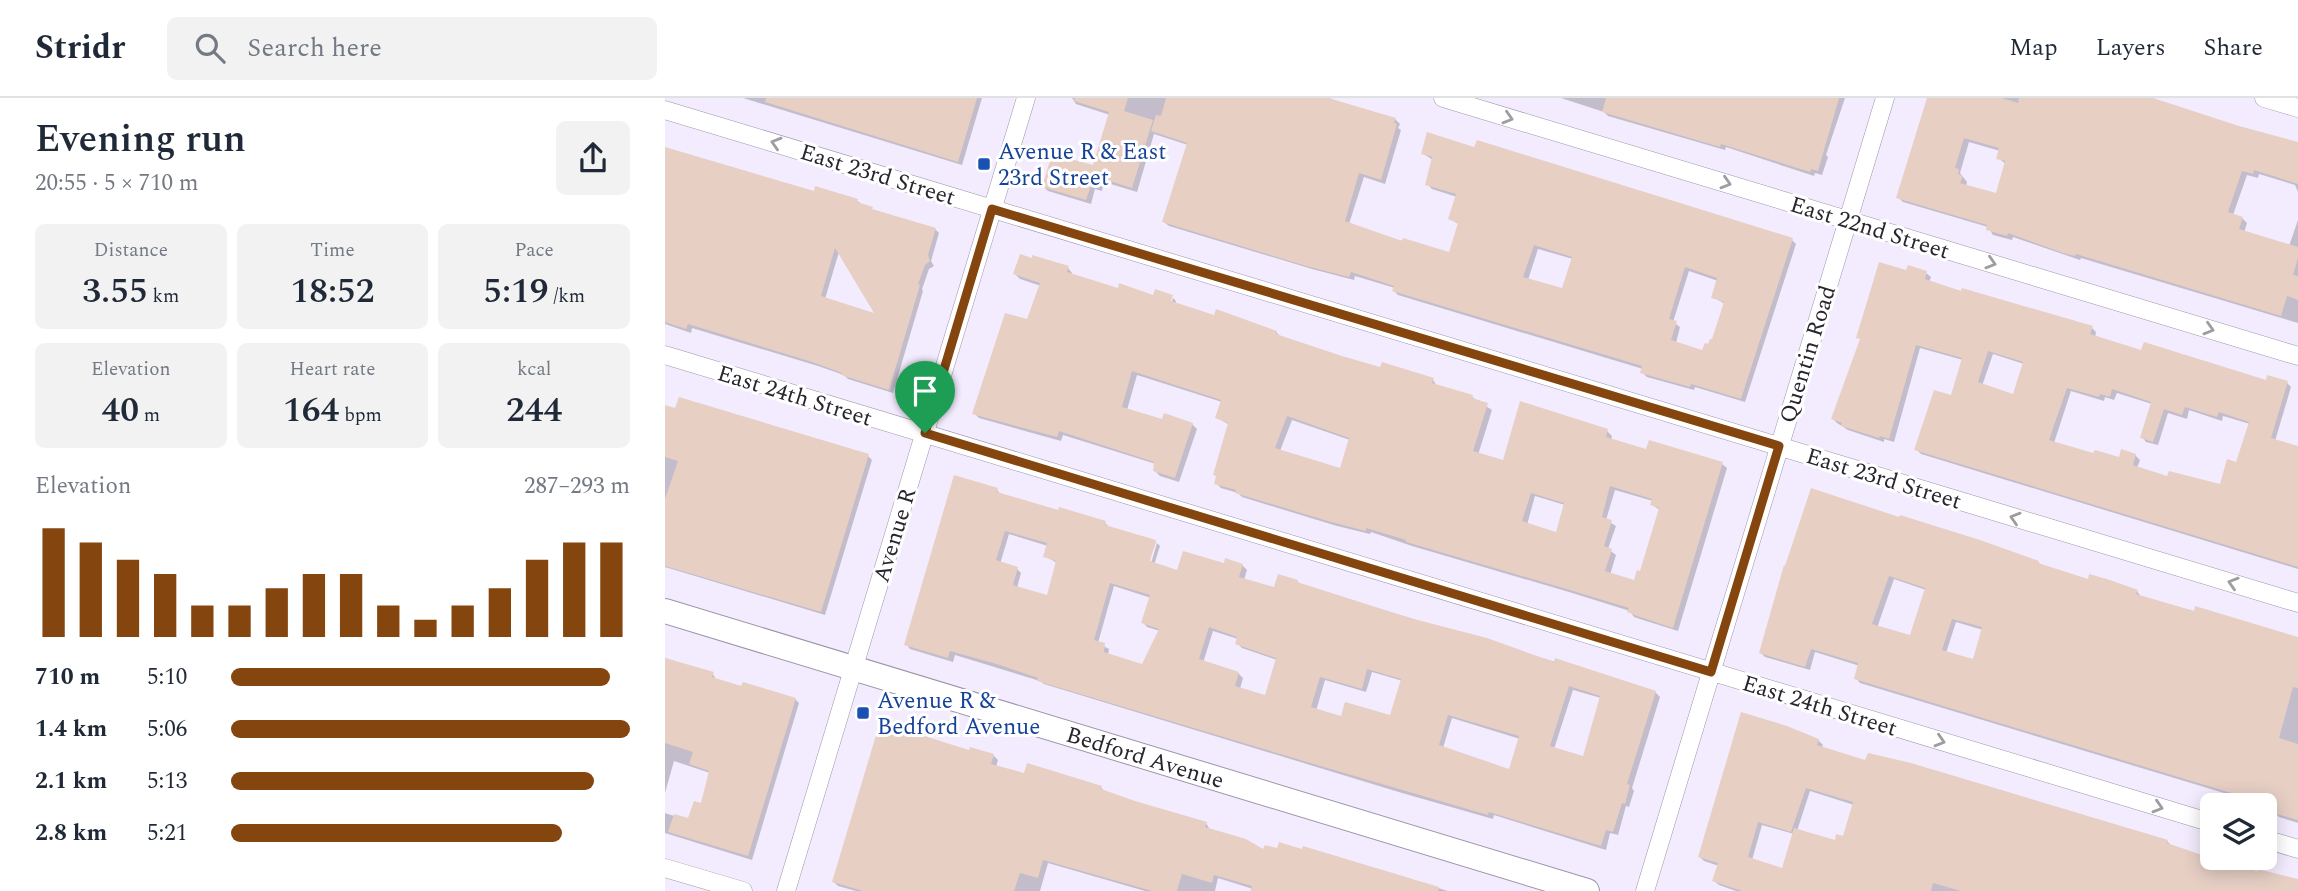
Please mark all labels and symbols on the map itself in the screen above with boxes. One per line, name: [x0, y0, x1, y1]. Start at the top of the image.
one-way arrow: [1502, 109, 1514, 124]
street label: East 23rd Street: [795, 135, 960, 216]
place label: Avenue R & East 23rd Street: [998, 135, 1166, 196]
one-way arrow: [770, 137, 782, 152]
marker: Avenue R & East 23rd Street: [976, 156, 992, 172]
one-way arrow: [1720, 175, 1732, 190]
street label: East 22nd Street: [1785, 188, 1954, 269]
one-way arrow: [1984, 255, 1996, 270]
street label: Quentin Road: [1771, 281, 1846, 428]
one-way arrow: [2202, 320, 2214, 335]
street label: East 24th Street: [713, 356, 876, 437]
pin: [895, 361, 955, 433]
street label: East 23rd Street: [1801, 439, 1966, 520]
street label: Avenue R: [865, 483, 927, 587]
one-way arrow: [2009, 511, 2021, 526]
one-way arrow: [2227, 577, 2239, 592]
street label: East 24th Street: [1738, 666, 1901, 747]
place label: Avenue R & Bedford Avenue: [877, 684, 1040, 745]
marker: Avenue R & Bedford Avenue: [855, 705, 871, 721]
street label: Bedford Avenue: [1062, 718, 1228, 799]
one-way arrow: [1934, 733, 1946, 748]
one-way arrow: [2152, 798, 2164, 813]

